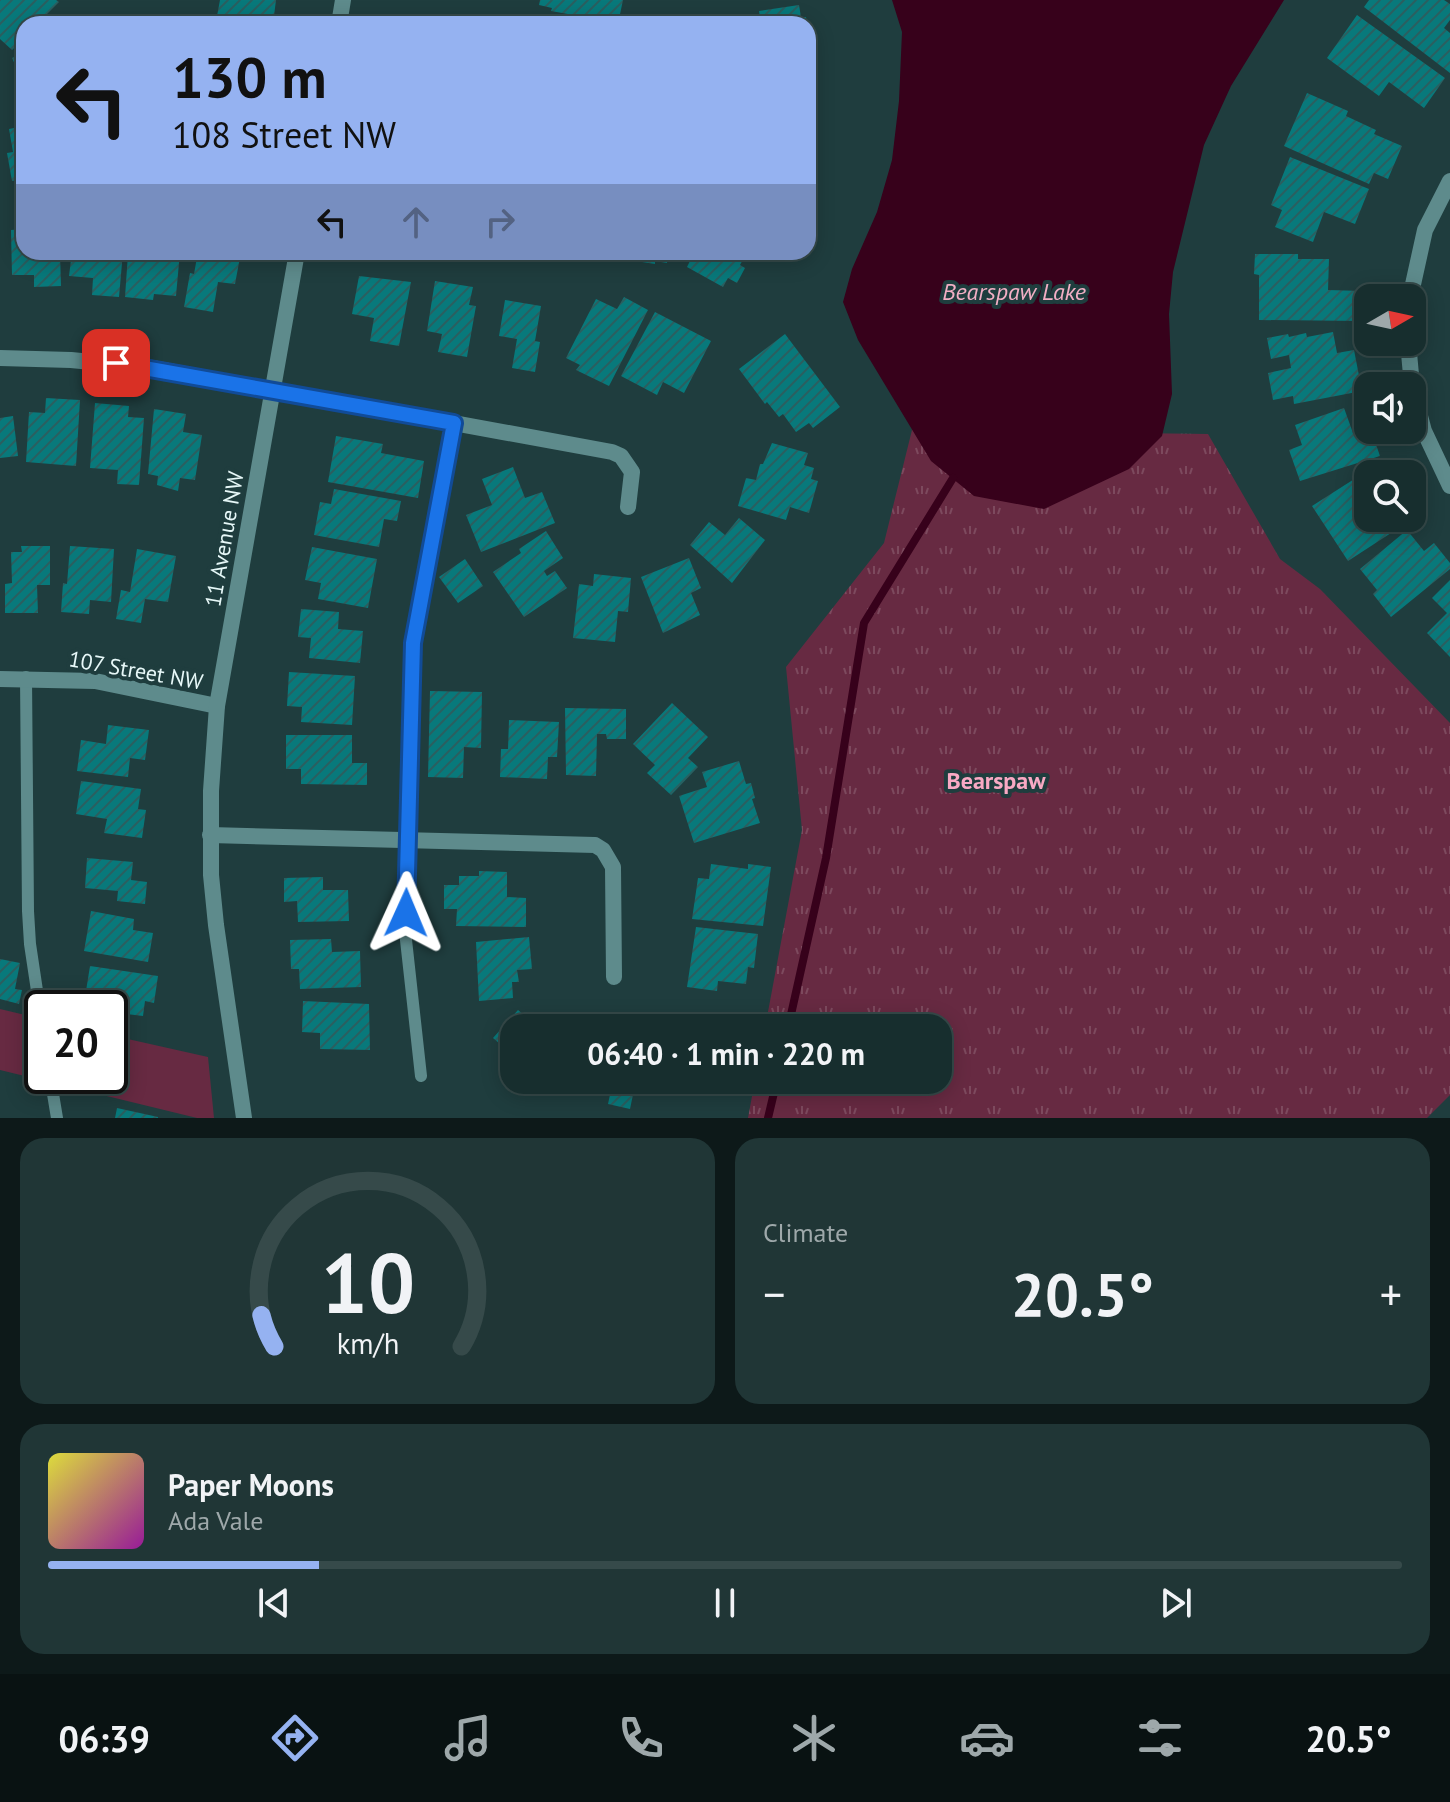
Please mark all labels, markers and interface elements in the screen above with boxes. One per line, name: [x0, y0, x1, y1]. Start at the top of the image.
text: 130 m: [172, 41, 327, 113]
icon: left: [40, 48, 144, 152]
text: 108 Street NW: [172, 111, 396, 158]
icon: left: [310, 200, 354, 244]
icon: ahead: [394, 200, 438, 244]
icon: right: [478, 200, 522, 244]
water label: Bearspaw Lake: [942, 276, 1086, 307]
north arrow: [1354, 284, 1426, 356]
map controls: [1354, 284, 1426, 532]
pin: [82, 329, 150, 397]
icon: arrive: [94, 341, 138, 385]
button: sound: [1354, 372, 1426, 444]
button: search: [1354, 460, 1426, 532]
street label: 11 Avenue NW: [198, 468, 250, 609]
street label: 107 Street NW: [67, 644, 206, 696]
district label: Bearspaw: [947, 765, 1046, 796]
position arrow: [364, 871, 448, 955]
speed limit sign: 20: [24, 990, 128, 1094]
text: 06:40 · 1 min · 220 m: [587, 1034, 865, 1073]
text: Climate: [763, 1216, 848, 1249]
text: 10: [320, 1228, 415, 1336]
text: 20.5°: [1011, 1255, 1154, 1333]
text: −: [763, 1265, 785, 1322]
text: +: [1380, 1265, 1402, 1322]
text: km/h: [336, 1325, 399, 1362]
text: Paper Moons: [168, 1465, 334, 1504]
text: Ada Vale: [168, 1504, 263, 1537]
icon: previous: [252, 1581, 296, 1625]
icon: pause: [703, 1581, 747, 1625]
icon: next: [1154, 1581, 1198, 1625]
icon: directions: [267, 1710, 323, 1766]
icon: music: [440, 1710, 496, 1766]
icon: phone: [613, 1710, 669, 1766]
icon: climate: [786, 1710, 842, 1766]
icon: car: [959, 1710, 1015, 1766]
icon: filters: [1132, 1710, 1188, 1766]
text: 06:39: [59, 1715, 150, 1762]
text: 20.5°: [1306, 1715, 1391, 1762]

